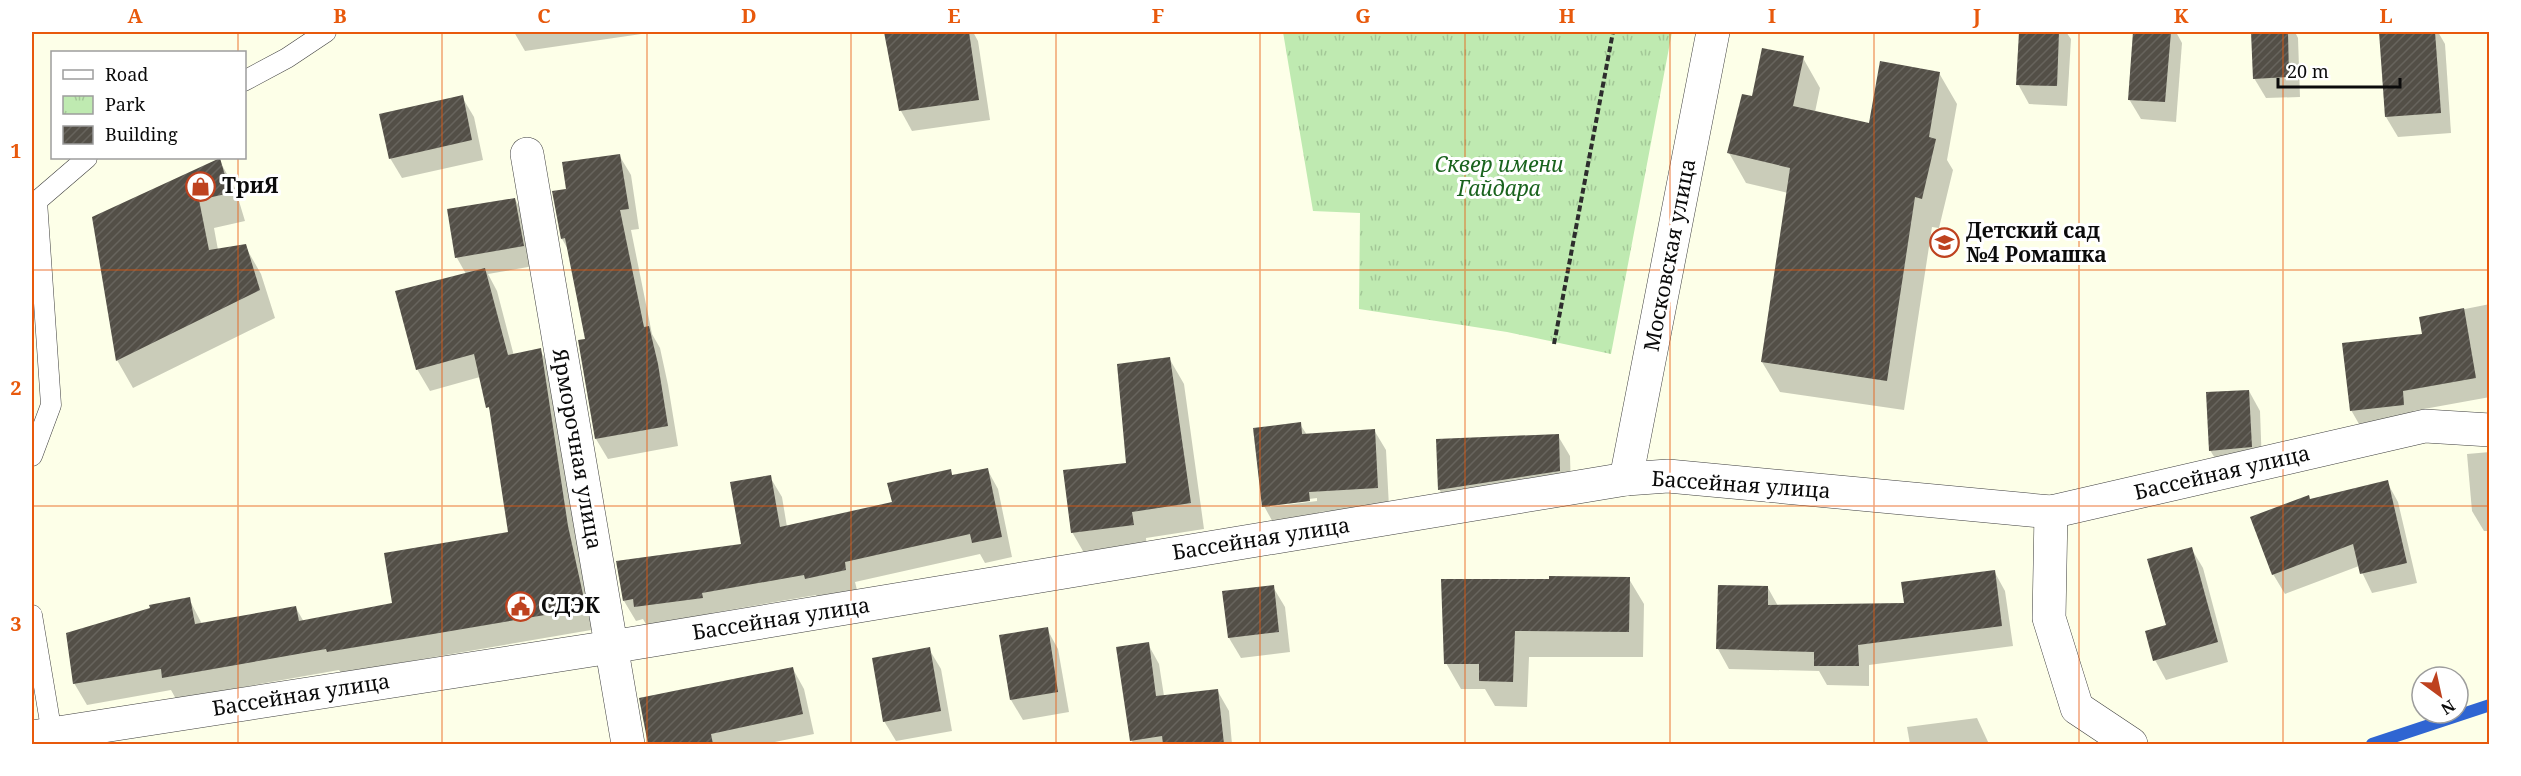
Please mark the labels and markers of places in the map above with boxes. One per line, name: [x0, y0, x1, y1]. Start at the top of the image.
shop icon: ТриЯ: [185, 170, 217, 202]
place label: ТриЯ: [222, 171, 279, 199]
place label: Детский сад №4 Ромашка: [1966, 216, 2107, 268]
school or university icon: Детский сад №4 Ромашка: [1929, 227, 1961, 259]
public building icon: СДЭК: [504, 590, 536, 622]
place label: СДЭК: [541, 591, 600, 619]

